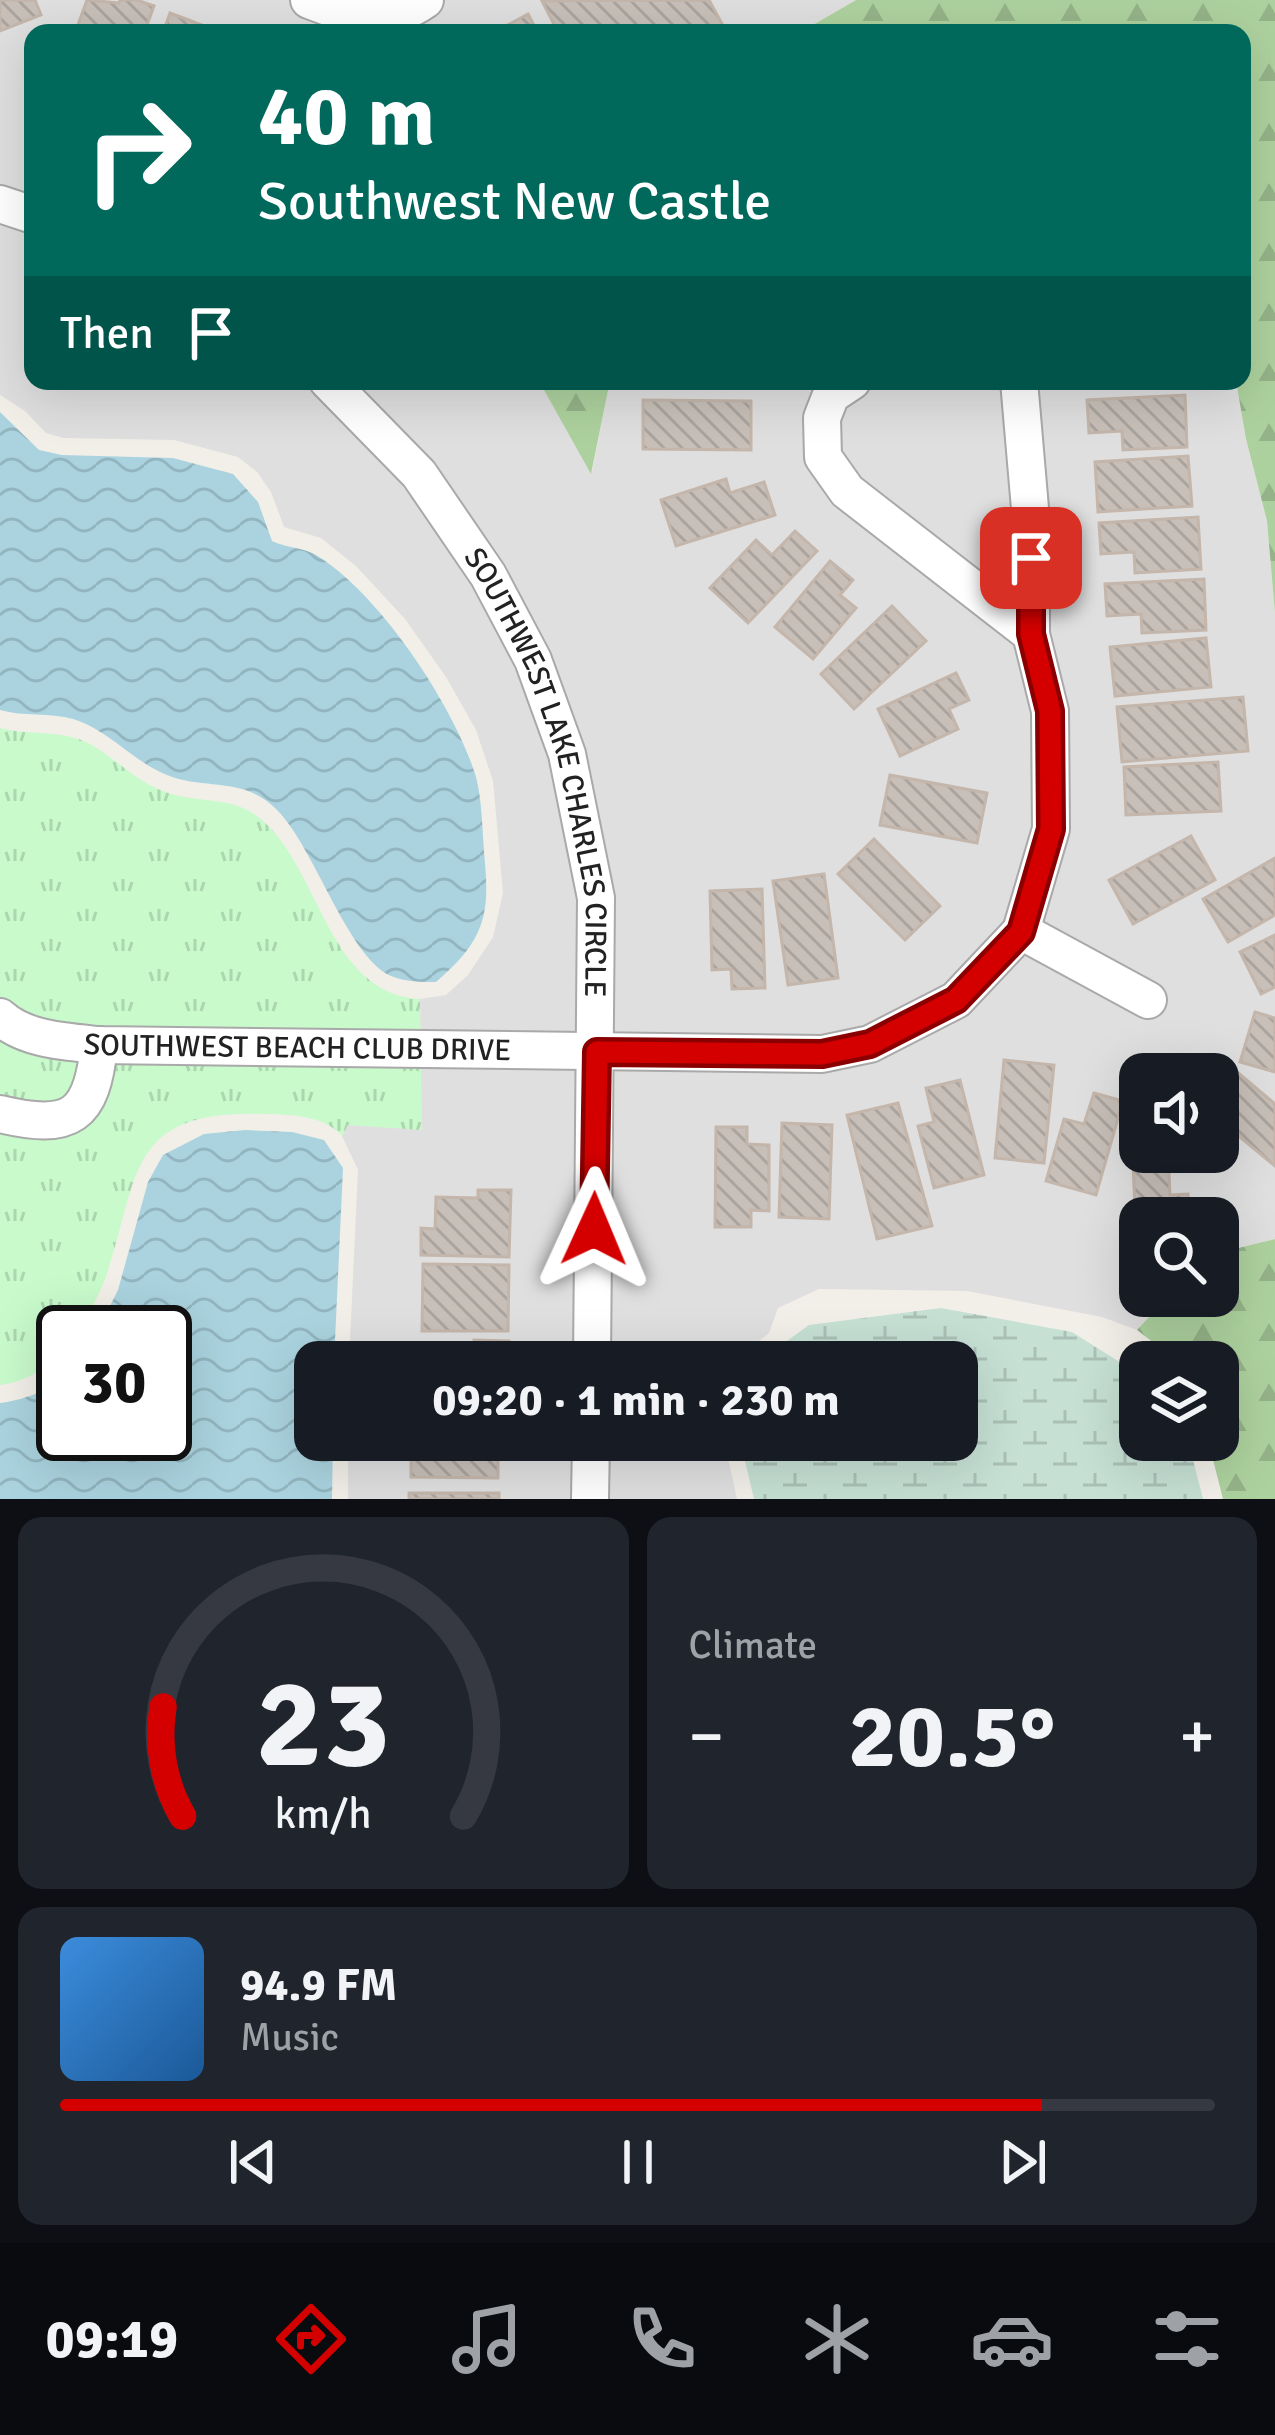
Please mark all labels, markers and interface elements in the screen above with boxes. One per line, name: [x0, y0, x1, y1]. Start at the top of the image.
text: 40 m: [258, 65, 435, 169]
icon: right: [60, 72, 216, 228]
text: Southwest New Castle: [258, 168, 771, 235]
icon: arrive: [178, 300, 244, 366]
text: Then: [60, 306, 154, 361]
pin: [980, 507, 1082, 609]
icon: arrive: [998, 525, 1064, 591]
street label: SOUTHWEST LAKE CHARLES CIRCLE: [456, 541, 614, 998]
street label: SOUTHWEST BEACH CLUB DRIVE: [82, 1026, 511, 1069]
map controls: [1119, 1053, 1239, 1461]
button: sound: [1119, 1053, 1239, 1173]
position arrow: [531, 1166, 657, 1292]
button: search: [1119, 1197, 1239, 1317]
speed limit sign: 30: [36, 1305, 192, 1461]
button: layers: [1119, 1341, 1239, 1461]
text: 09:20 · 1 min · 230 m: [432, 1373, 840, 1428]
text: Climate: [689, 1621, 817, 1669]
text: 23: [256, 1648, 391, 1801]
text: 20.5°: [848, 1681, 1056, 1792]
text: −: [689, 1696, 724, 1777]
text: +: [1179, 1696, 1215, 1777]
text: km/h: [275, 1788, 372, 1841]
text: 94.9 FM: [240, 1958, 397, 2013]
text: Music: [240, 2013, 339, 2061]
icon: previous: [220, 2129, 286, 2195]
icon: pause: [605, 2129, 671, 2195]
icon: next: [990, 2129, 1056, 2195]
icon: directions: [269, 2297, 353, 2381]
icon: music: [445, 2297, 529, 2381]
icon: phone: [620, 2297, 704, 2381]
icon: climate: [795, 2297, 879, 2381]
icon: car: [970, 2297, 1054, 2381]
icon: filters: [1145, 2297, 1229, 2381]
text: 09:19: [46, 2306, 178, 2373]

